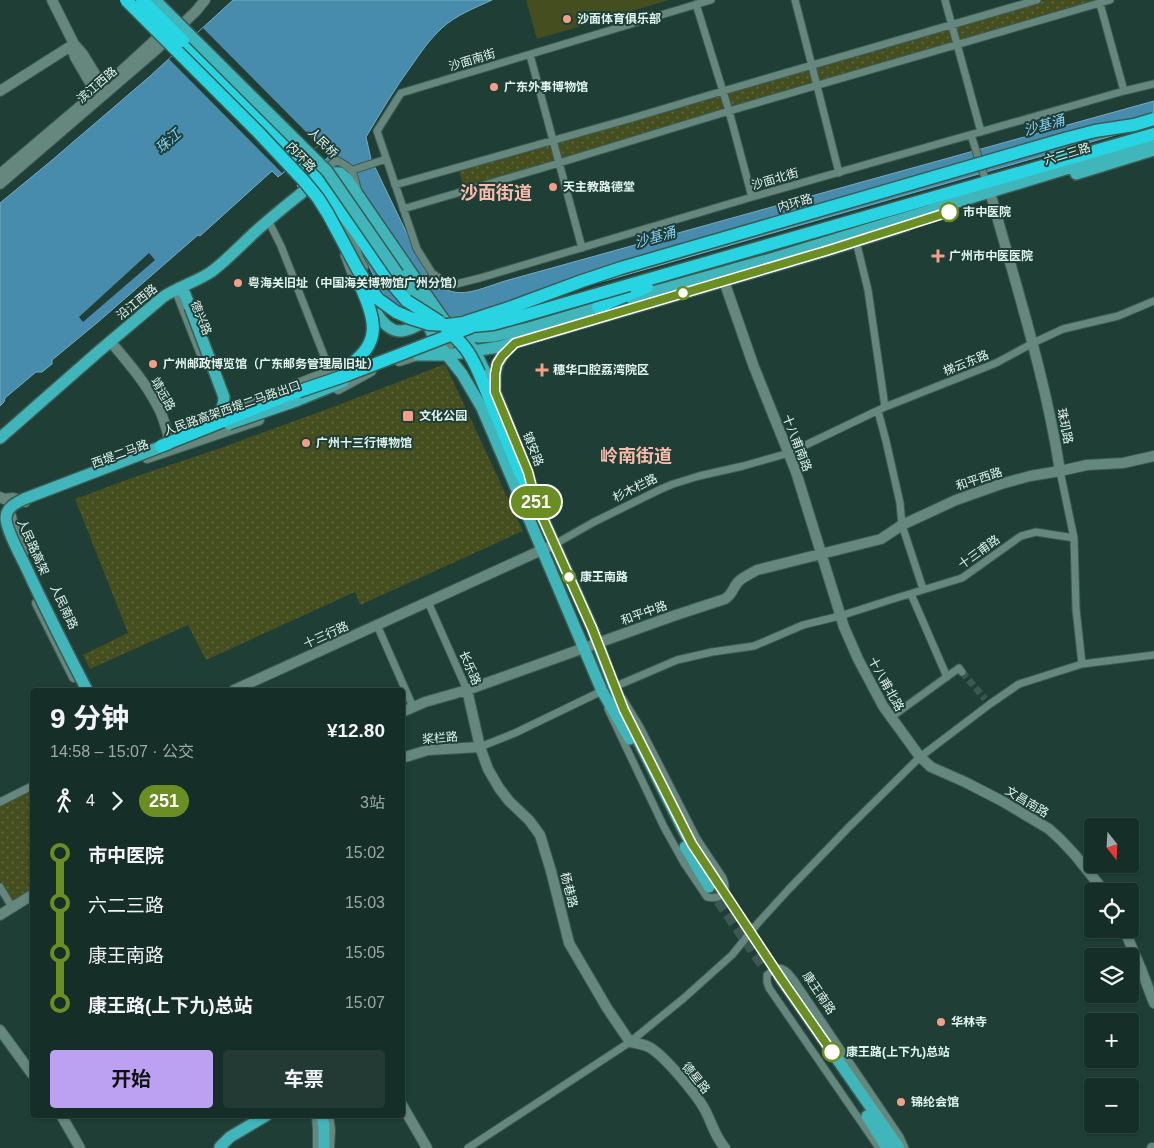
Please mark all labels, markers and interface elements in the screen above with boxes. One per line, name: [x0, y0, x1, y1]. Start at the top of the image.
place label: 沙面体育俱乐部: [577, 12, 661, 26]
marker: 沙面体育俱乐部: [561, 13, 573, 25]
street label: 沙面南街: [447, 46, 497, 74]
street label: 滨江西路: [74, 64, 120, 106]
place label: 广东外事博物馆: [504, 80, 588, 94]
marker: 广东外事博物馆: [488, 81, 500, 93]
water label: 沙基涌: [1022, 111, 1068, 138]
water label: 珠江: [152, 124, 185, 156]
street label: 人民桥: [305, 125, 341, 161]
street label: 内环路: [284, 139, 318, 175]
street label: 六二三路: [1042, 140, 1092, 168]
street label: 沙面北街: [750, 166, 800, 192]
place label: 天主教路德堂: [563, 180, 635, 194]
marker: 天主教路德堂: [547, 181, 559, 193]
district label: 沙面街道: [460, 183, 532, 203]
street label: 内环路: [776, 191, 814, 215]
marker: 市中医院: [939, 202, 959, 222]
place label: 市中医院: [963, 205, 1011, 219]
water label: 沙基涌: [633, 223, 679, 250]
marker: 广州市中医医院: [931, 249, 945, 263]
place label: 广州市中医医院: [949, 249, 1033, 263]
place label: 粤海关旧址（中国海关博物馆广州分馆）: [248, 276, 464, 290]
marker: 粤海关旧址（中国海关博物馆广州分馆）: [232, 277, 244, 289]
street label: 沿江西路: [114, 281, 160, 323]
unlabelled marker: [676, 286, 690, 300]
street label: 德兴路: [188, 299, 214, 337]
street label: 梯云东路: [941, 348, 991, 378]
place label: 广州邮政博览馆（广东邮务管理局旧址）: [163, 357, 379, 371]
marker: 广州邮政博览馆（广东邮务管理局旧址）: [147, 358, 159, 370]
marker: 穗华口腔荔湾院区: [535, 363, 549, 377]
place label: 穗华口腔荔湾院区: [553, 363, 649, 377]
street label: 靖远路: [148, 375, 178, 413]
street label: 人民路高架西堤二马路出口: [162, 378, 302, 438]
street label: 珠玑路: [1054, 407, 1076, 445]
marker: 文化公园: [401, 409, 415, 423]
place label: 文化公园: [419, 409, 467, 423]
street label: 十八甫南路: [780, 412, 814, 474]
street label: 镇安路: [520, 430, 546, 468]
place label: 广州十三行博物馆: [316, 436, 412, 450]
street label: 西堤二马路: [89, 437, 151, 471]
marker: 广州十三行博物馆: [300, 437, 312, 449]
district label: 岭南街道: [600, 446, 672, 466]
street label: 和平西路: [954, 465, 1004, 493]
street label: 杉木栏路: [610, 471, 660, 505]
line badge: 251: [507, 486, 565, 518]
text: 251: [521, 492, 551, 512]
street label: 人民路高架: [14, 517, 52, 577]
street label: 十三甫路: [955, 532, 1003, 572]
marker: 康王南路: [562, 570, 576, 584]
place label: 康王南路: [580, 570, 628, 584]
street label: 人民南路: [48, 582, 80, 632]
street label: 和平中路: [619, 598, 669, 628]
street label: 十三行路: [301, 619, 351, 651]
street label: 长乐路: [457, 649, 483, 687]
street label: 十八甫北路: [865, 654, 907, 714]
text: 9 分钟: [50, 703, 129, 734]
text: ¥12.80: [327, 720, 385, 741]
street label: 桨栏路: [421, 729, 459, 747]
text: 14:58 – 15:07 · 公交: [50, 743, 194, 760]
street label: 文昌南路: [1003, 784, 1051, 820]
icon: walk: [50, 787, 78, 815]
icon: forward: [103, 787, 131, 815]
text: 251: [149, 791, 179, 811]
text: 4: [86, 792, 95, 809]
text: 3站: [360, 794, 385, 811]
north arrow: [1084, 818, 1139, 872]
map controls: [1084, 818, 1139, 1133]
text: 15:02: [345, 844, 385, 861]
text: 市中医院: [88, 845, 164, 866]
street label: 杨巷路: [558, 871, 580, 909]
button: locate: [1084, 883, 1139, 938]
text: 15:03: [345, 894, 385, 911]
text: 六二三路: [88, 895, 164, 916]
text: 15:05: [345, 944, 385, 961]
text: 康王南路: [88, 945, 164, 966]
button: layers: [1084, 948, 1139, 1003]
street label: 康王南路: [800, 969, 838, 1017]
text: 15:07: [345, 994, 385, 1011]
text: 康王路(上下九)总站: [88, 995, 253, 1016]
button: +: [1084, 1013, 1139, 1068]
place label: 华林寺: [951, 1015, 987, 1029]
marker: 华林寺: [935, 1016, 947, 1028]
marker: 康王路(上下九)总站: [822, 1042, 842, 1062]
place label: 康王路(上下九)总站: [846, 1045, 950, 1059]
button: 开始: [50, 1050, 213, 1108]
button: 车票: [223, 1050, 385, 1108]
street label: 德星路: [679, 1060, 713, 1096]
button: −: [1084, 1078, 1139, 1133]
place label: 锦纶会馆: [911, 1095, 959, 1109]
marker: 锦纶会馆: [895, 1096, 907, 1108]

